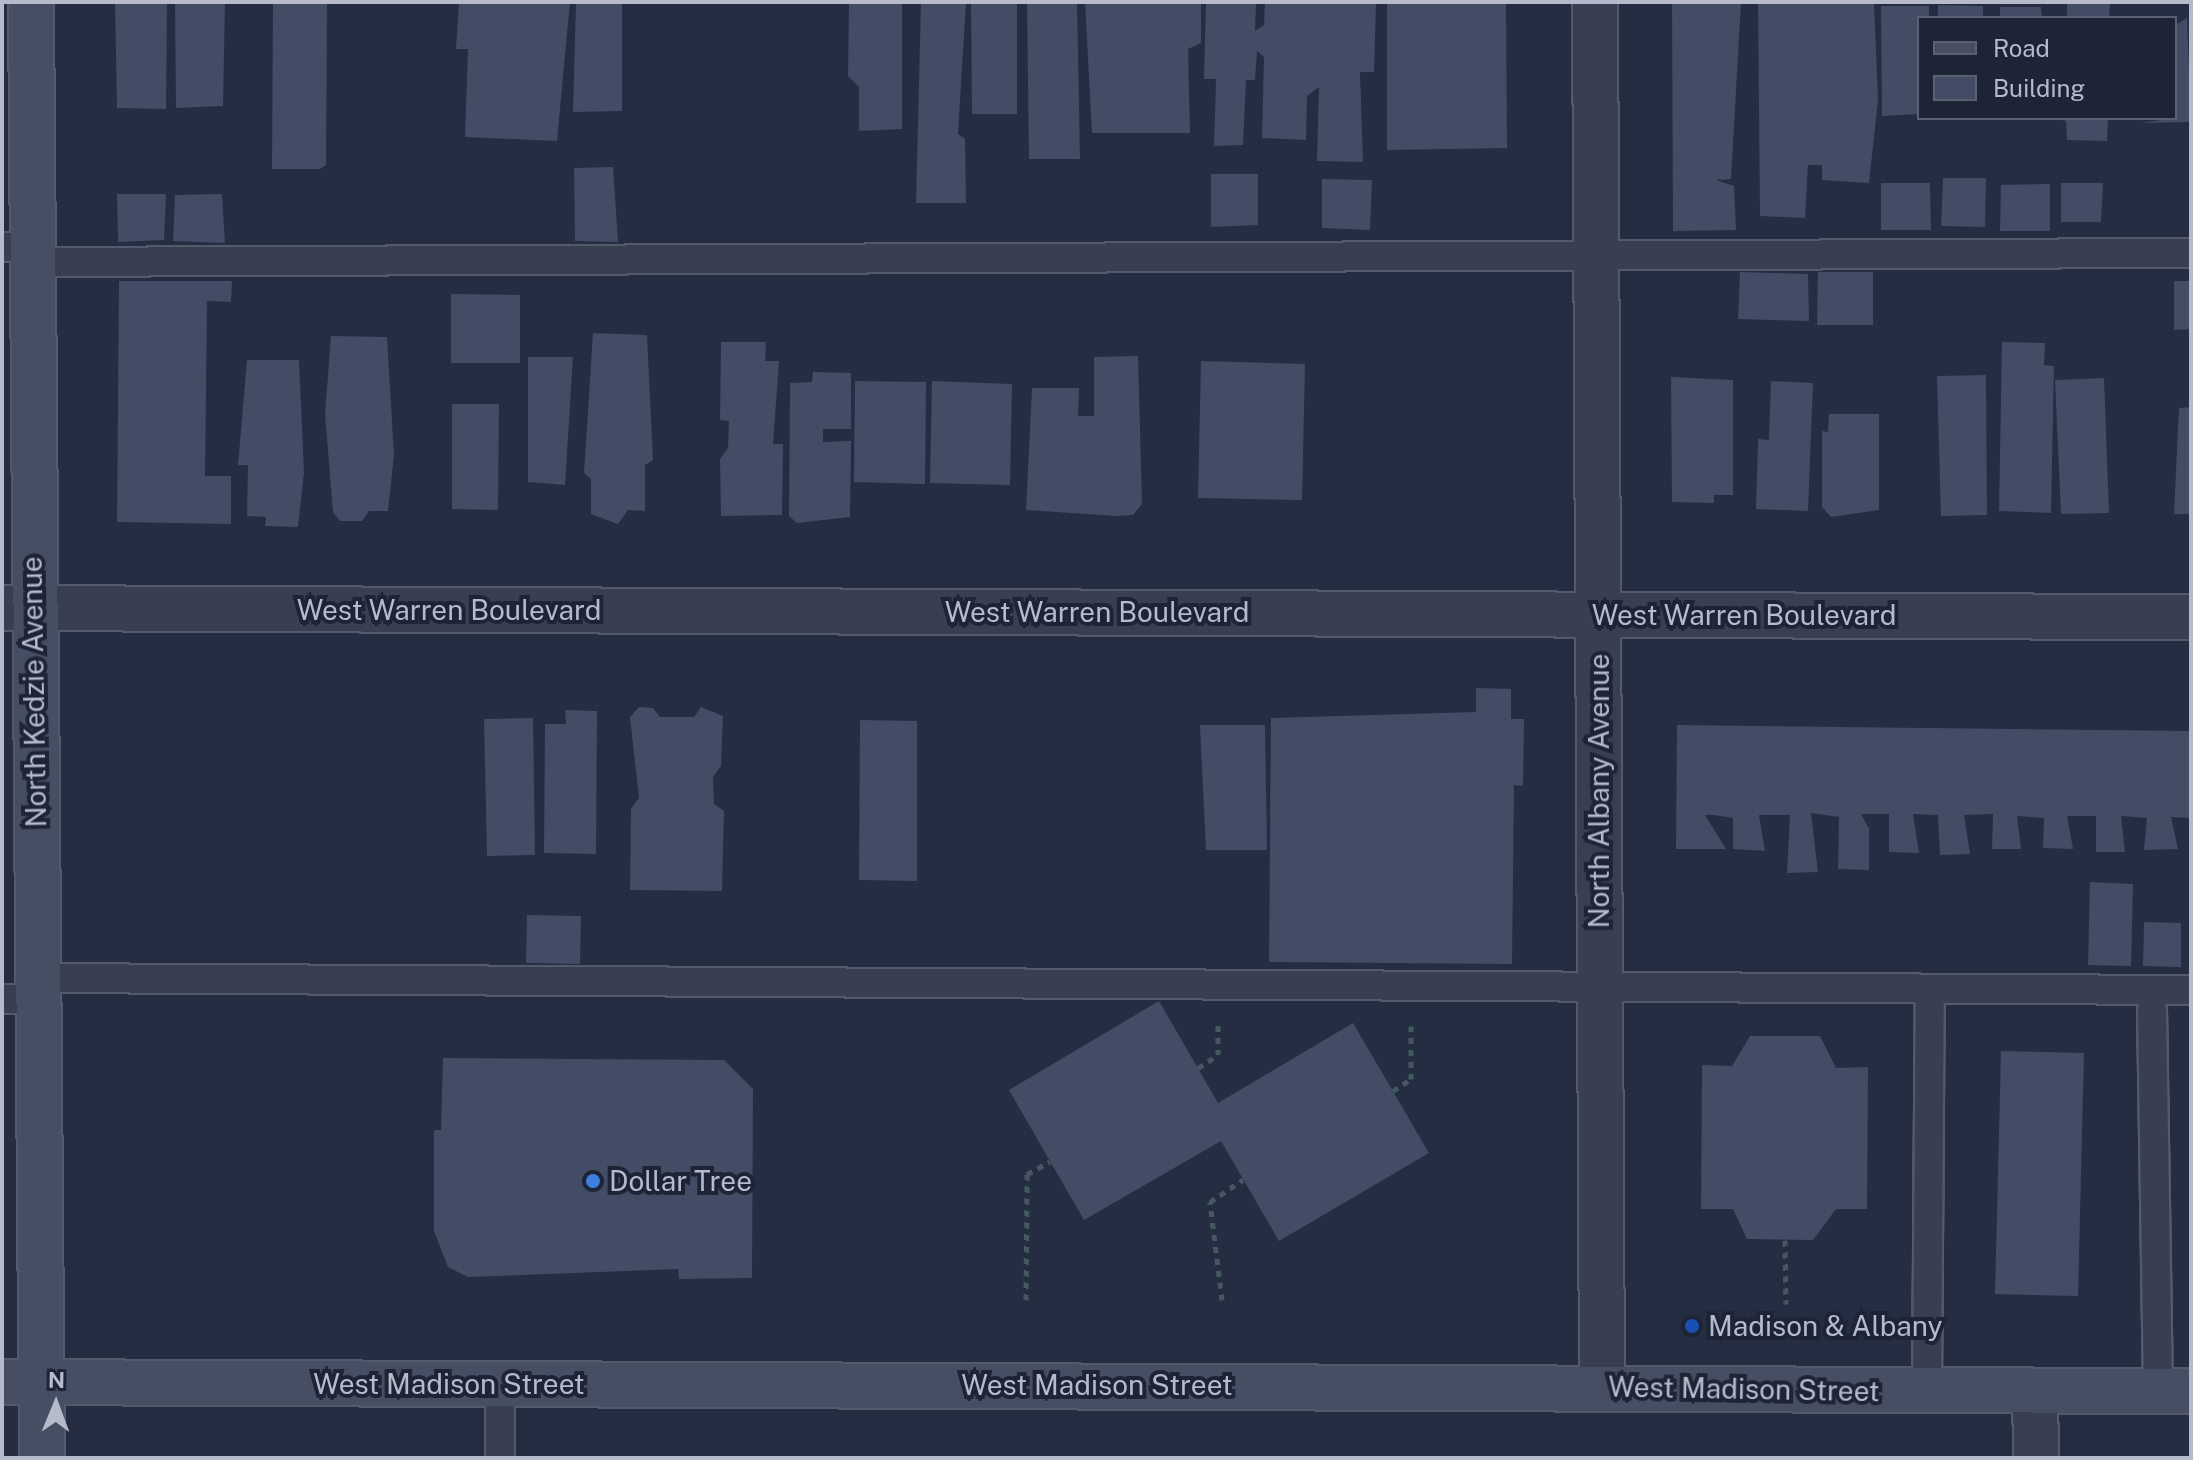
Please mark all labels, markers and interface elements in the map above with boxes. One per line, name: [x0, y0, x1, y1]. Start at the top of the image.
legend: [1917, 16, 2177, 120]
text: Road: [1993, 34, 2050, 62]
text: Building: [1993, 74, 2085, 102]
street label: North Kedzie Avenue: [15, 556, 53, 828]
street label: West Warren Boulevard: [296, 593, 602, 627]
street label: West Warren Boulevard: [944, 595, 1250, 629]
street label: West Warren Boulevard: [1591, 598, 1897, 632]
street label: North Albany Avenue: [1582, 654, 1616, 928]
place label: Dollar Tree: [609, 1164, 752, 1198]
marker: Dollar Tree: [584, 1172, 602, 1190]
place label: Madison & Albany: [1708, 1309, 1942, 1343]
marker: Madison & Albany: [1683, 1317, 1701, 1335]
north arrow: [16, 1364, 96, 1444]
text: N: [48, 1367, 65, 1393]
street label: West Madison Street: [313, 1367, 585, 1401]
street label: West Madison Street: [961, 1368, 1233, 1402]
street label: West Madison Street: [1608, 1370, 1880, 1408]

